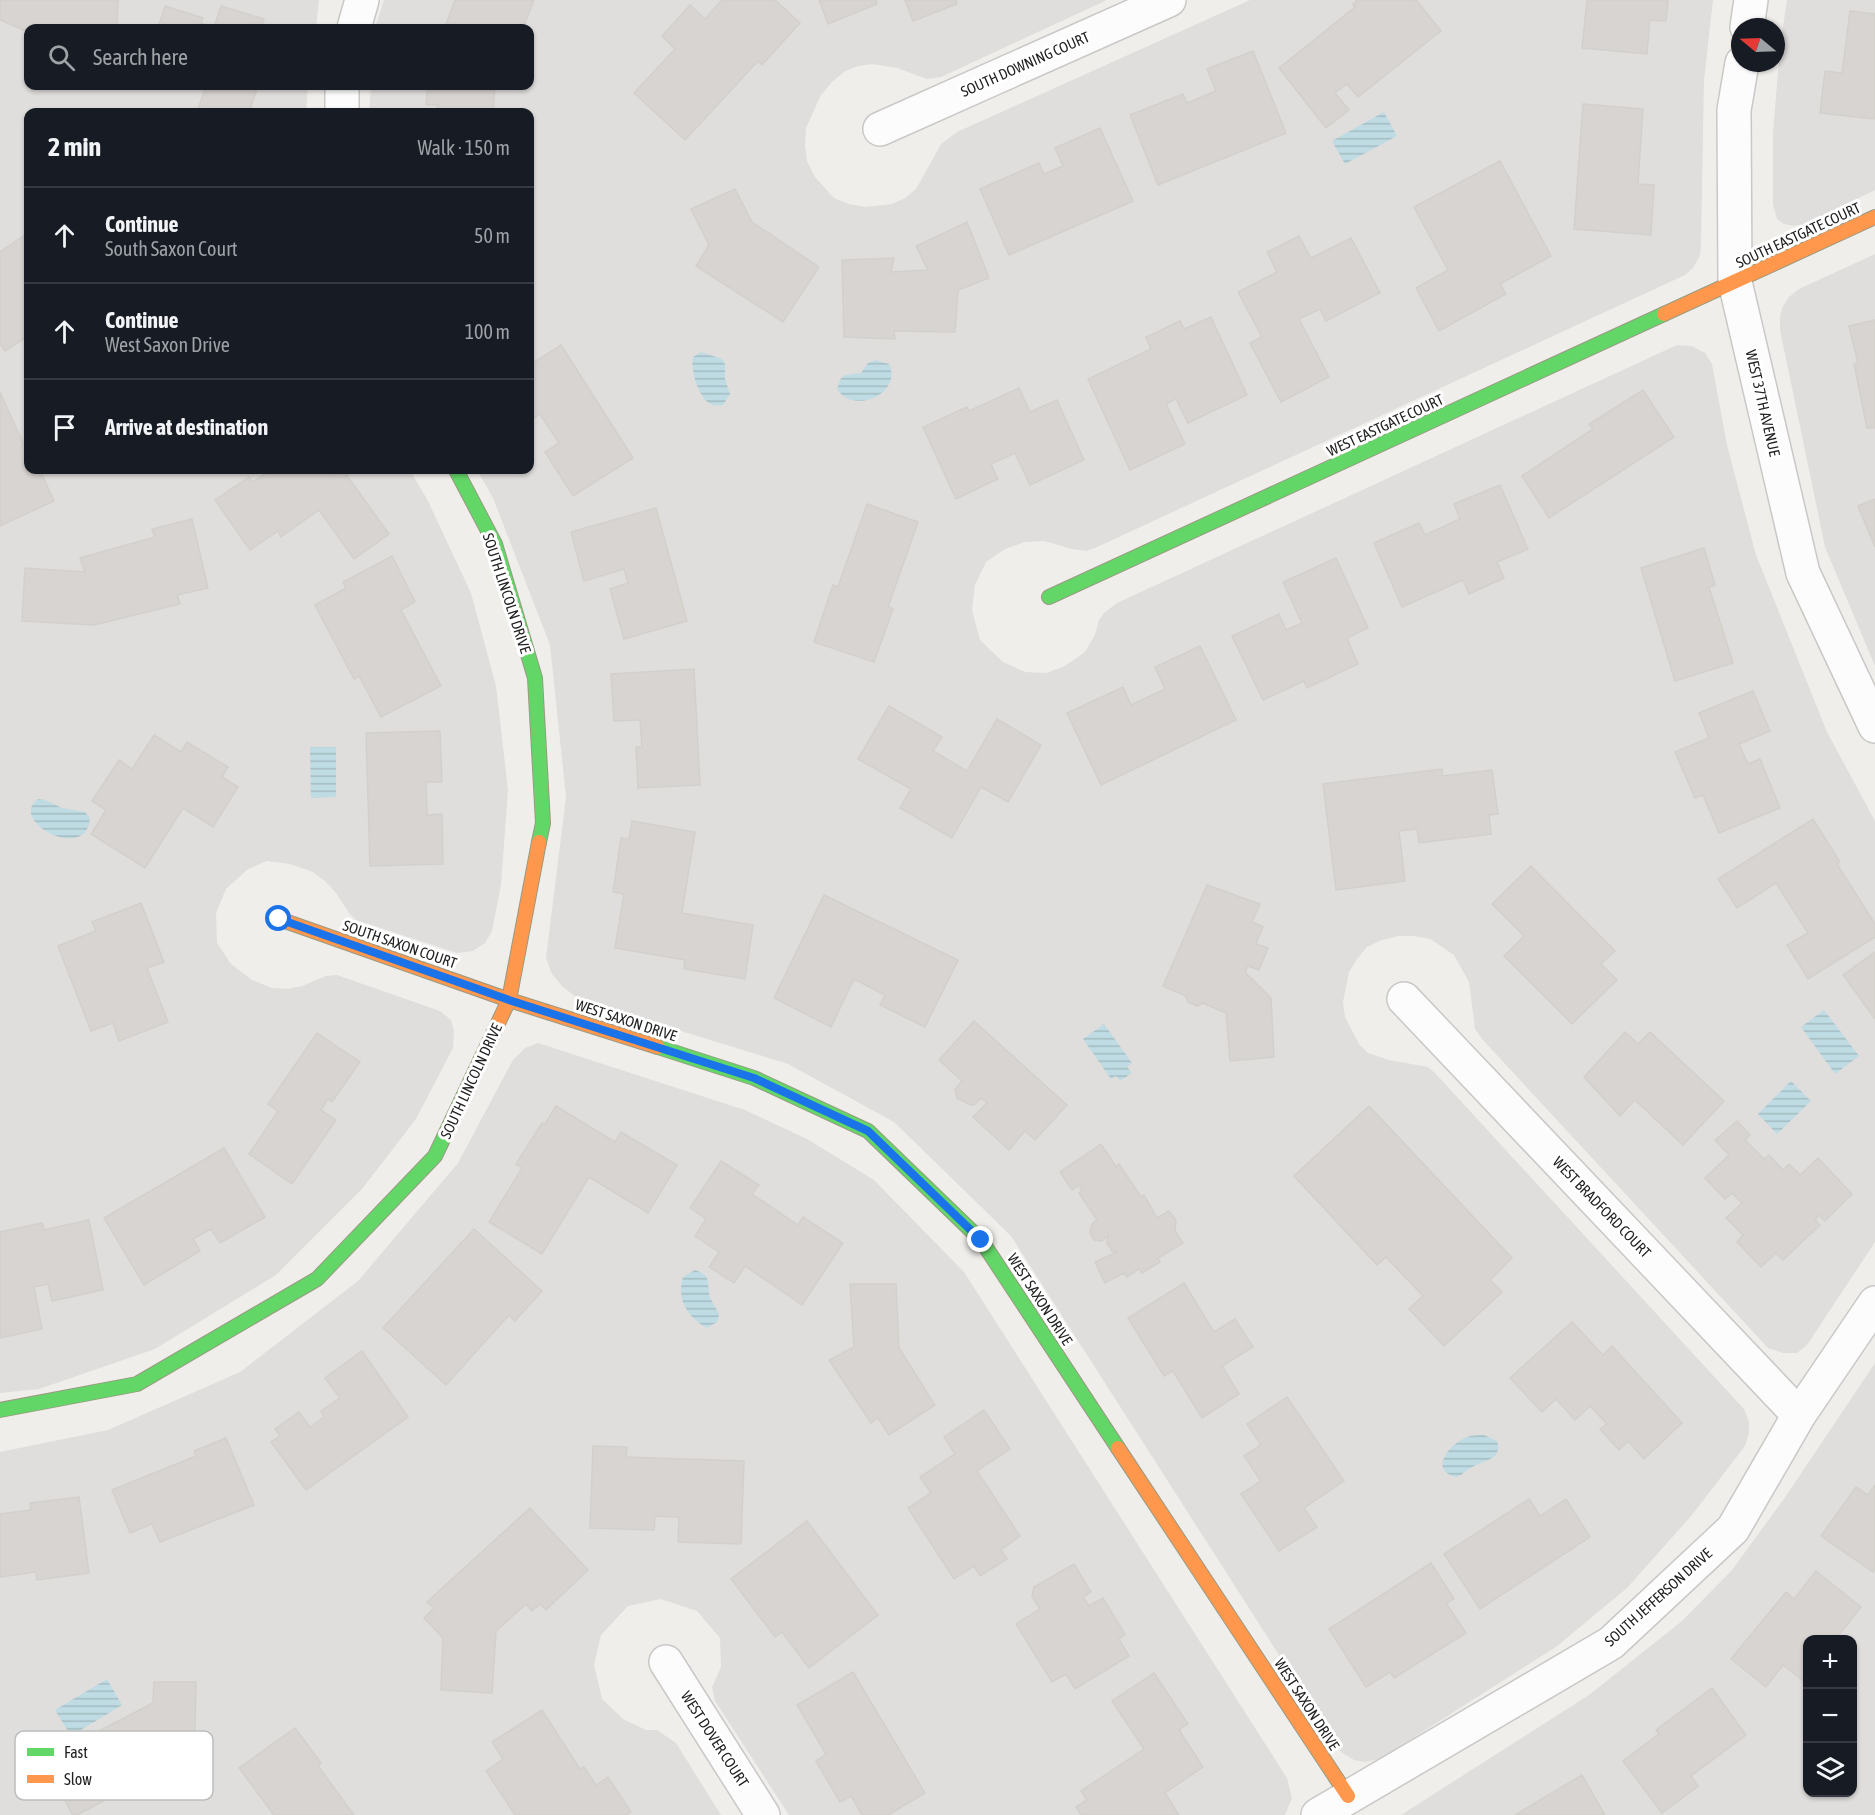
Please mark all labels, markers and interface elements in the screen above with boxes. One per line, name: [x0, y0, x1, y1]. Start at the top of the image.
north arrow: [1731, 18, 1785, 72]
search box: [24, 24, 534, 90]
street label: SOUTH DOWNING COURT: [958, 28, 1092, 100]
icon: search: [45, 41, 78, 74]
text: Search here: [93, 44, 188, 70]
text: 2 min: [48, 132, 101, 162]
text: Walk · 150 m: [418, 136, 510, 159]
street label: SOUTH EASTGATE COURT: [1733, 198, 1863, 271]
text: Continue: [105, 211, 179, 237]
icon: ahead: [48, 219, 81, 252]
text: 50 m: [474, 224, 510, 247]
text: South Saxon Court: [105, 237, 238, 260]
text: Continue: [105, 307, 179, 333]
icon: ahead: [48, 315, 81, 348]
text: 100 m: [465, 320, 510, 343]
text: West Saxon Drive: [105, 333, 230, 356]
street label: WEST 37TH AVENUE: [1743, 348, 1784, 458]
street label: WEST EASTGATE COURT: [1324, 390, 1446, 459]
icon: arrive: [48, 411, 81, 444]
text: Arrive at destination: [105, 414, 268, 440]
street label: SOUTH LINCOLN DRIVE: [480, 531, 535, 656]
route start: [265, 905, 291, 931]
street label: SOUTH SAXON COURT: [341, 917, 460, 972]
street label: WEST SAXON DRIVE: [573, 996, 679, 1045]
street label: SOUTH LINCOLN DRIVE: [437, 1020, 505, 1141]
street label: WEST BRADFORD COURT: [1550, 1153, 1655, 1261]
route end: [967, 1226, 993, 1252]
street label: WEST SAXON DRIVE: [1004, 1250, 1076, 1348]
street label: SOUTH JEFFERSON DRIVE: [1601, 1544, 1715, 1649]
map controls: [1803, 1635, 1857, 1797]
button: +: [1803, 1635, 1857, 1689]
street label: WEST SAXON DRIVE: [1271, 1655, 1343, 1753]
street label: WEST DOVER COURT: [678, 1688, 752, 1790]
button: −: [1803, 1689, 1857, 1743]
legend: [15, 1731, 213, 1800]
text: Fast: [64, 1743, 88, 1761]
button: layers: [1803, 1743, 1857, 1797]
text: Slow: [64, 1770, 92, 1788]

